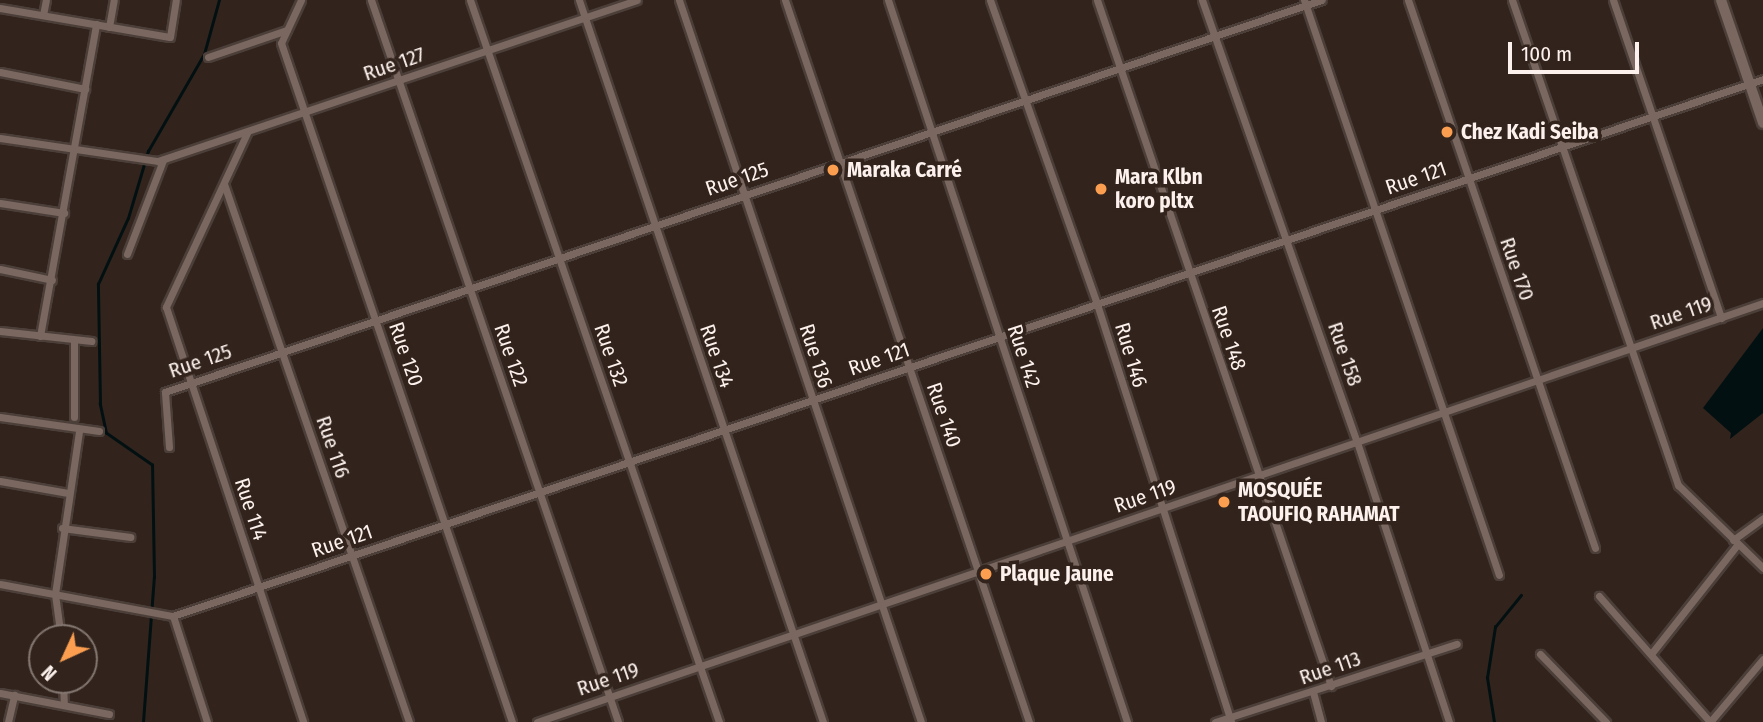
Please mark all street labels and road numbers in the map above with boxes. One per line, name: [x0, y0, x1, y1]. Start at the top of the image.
street label: Rue 127: [360, 42, 428, 86]
street label: Rue 121: [1382, 156, 1450, 200]
street label: Rue 125: [702, 157, 772, 201]
street label: Rue 170: [1494, 234, 1540, 304]
street label: Rue 119: [1647, 291, 1715, 335]
street label: Rue 148: [1206, 302, 1252, 374]
street label: Rue 120: [383, 319, 429, 389]
street label: Rue 158: [1322, 319, 1368, 389]
street label: Rue 122: [489, 320, 533, 390]
street label: Rue 132: [589, 320, 633, 390]
street label: Rue 146: [1109, 320, 1153, 390]
street label: Rue 134: [694, 321, 740, 391]
street label: Rue 136: [794, 321, 838, 391]
street label: Rue 142: [1002, 321, 1046, 391]
street label: Rue 121: [845, 337, 913, 381]
street label: Rue 125: [165, 339, 235, 383]
street label: Rue 140: [921, 379, 967, 451]
street label: Rue 116: [311, 413, 355, 481]
street label: Rue 119: [1111, 474, 1179, 518]
street label: Rue 114: [229, 475, 273, 543]
street label: Rue 121: [308, 519, 376, 563]
street label: Rue 113: [1296, 646, 1364, 690]
street label: Rue 119: [574, 657, 642, 701]

